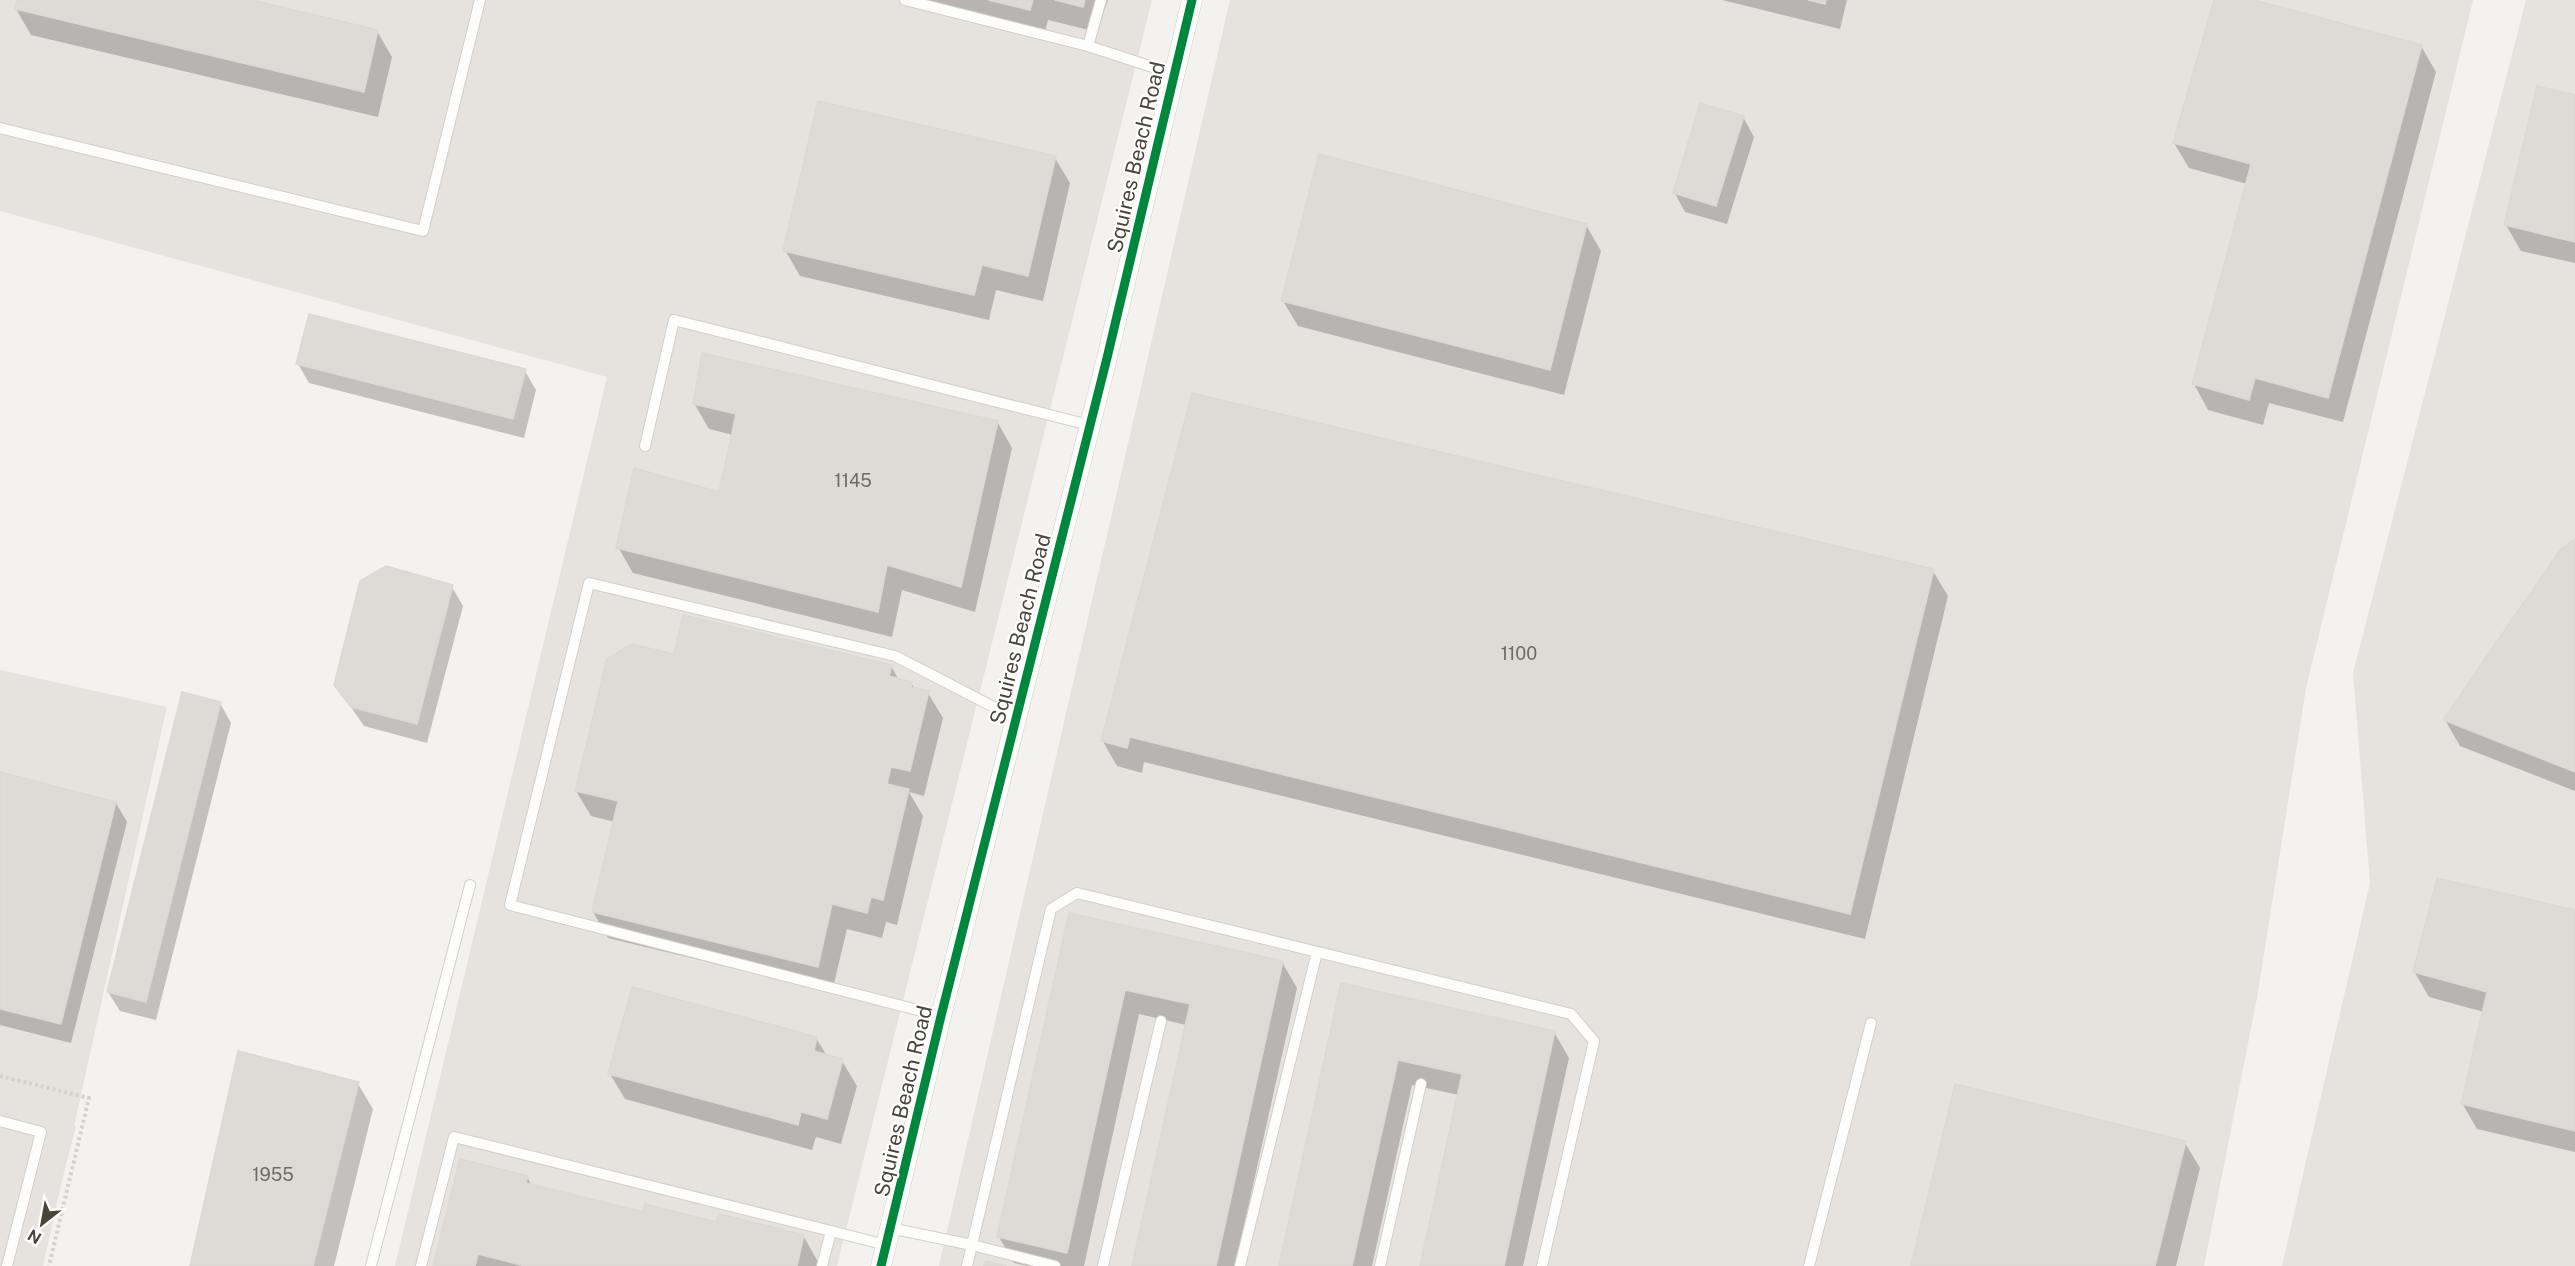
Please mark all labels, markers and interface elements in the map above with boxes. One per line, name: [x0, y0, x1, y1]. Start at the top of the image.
street label: Squires Beach Road: [1102, 59, 1170, 255]
house number: 1145: [834, 470, 872, 491]
street label: Squires Beach Road: [984, 531, 1056, 727]
house number: 1100: [1501, 643, 1537, 664]
street label: Squires Beach Road: [869, 1003, 937, 1199]
house number: 1955: [252, 1164, 294, 1185]
north arrow: [12, 1194, 72, 1254]
text: N: [24, 1225, 45, 1248]

